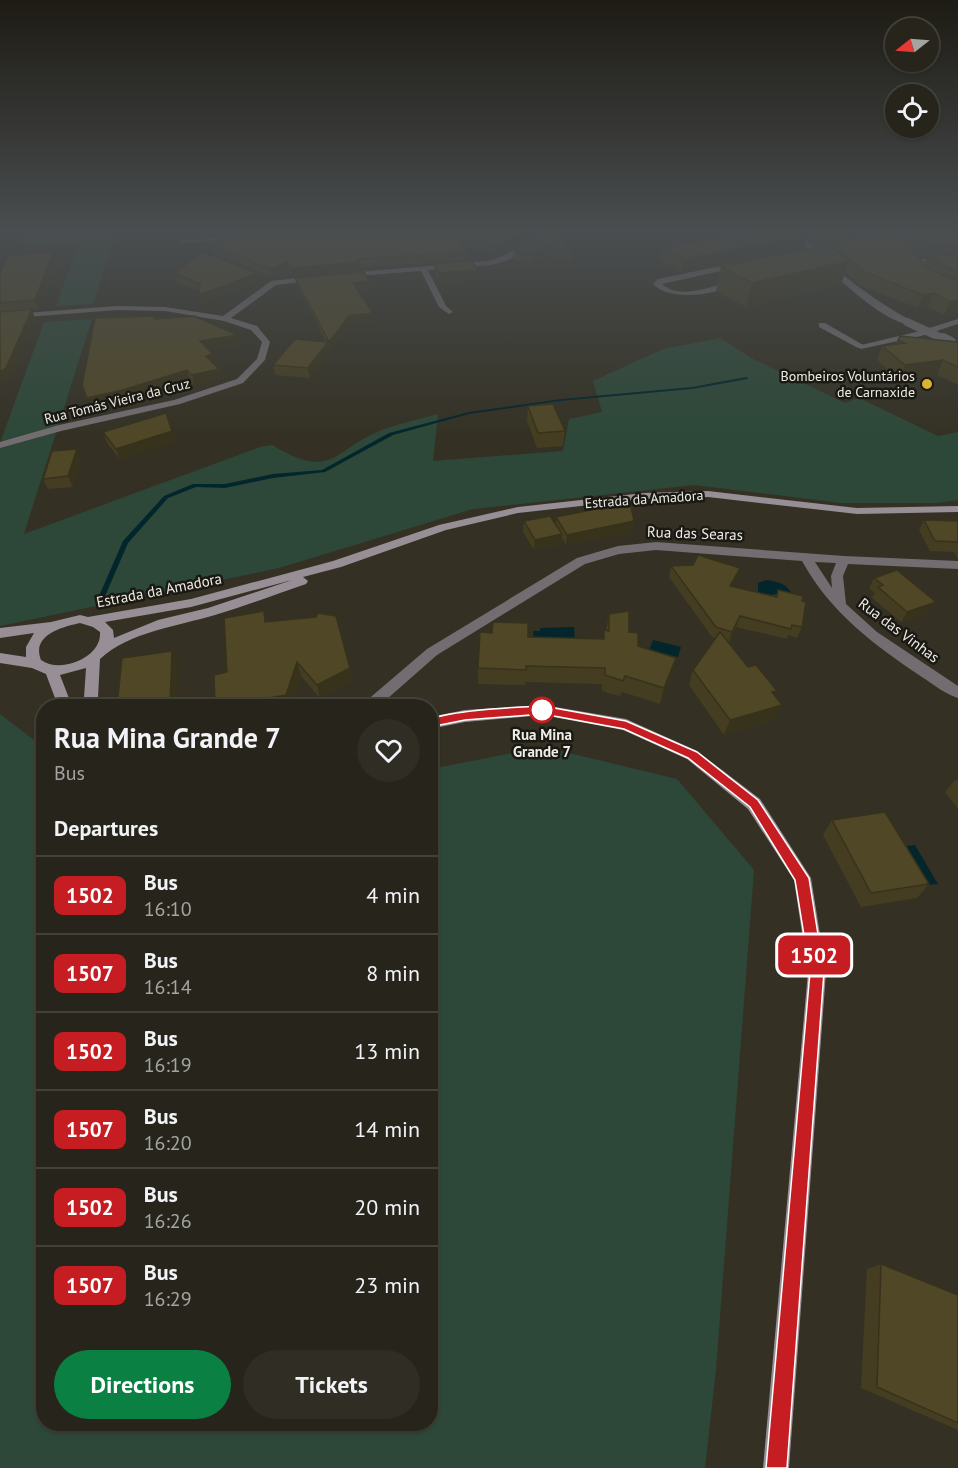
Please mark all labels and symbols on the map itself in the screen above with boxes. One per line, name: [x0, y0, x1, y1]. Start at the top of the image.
north arrow: [885, 18, 939, 72]
place label: Bombeiros Voluntários de Carnaxide: [781, 367, 915, 401]
street label: Rua Tomás Vieira da Cruz: [42, 374, 192, 428]
marker: Bombeiros Voluntários de Carnaxide: [920, 377, 934, 391]
street label: Estrada da Amadora: [584, 486, 704, 512]
street label: Rua das Searas: [647, 522, 743, 544]
street label: Estrada da Amadora: [95, 569, 223, 611]
street label: Rua das Vinhas: [855, 593, 943, 667]
marker: Rua Mina Grande 7: [529, 697, 555, 723]
place label: Rua Mina Grande 7: [512, 725, 572, 761]
line badge: 1502: [772, 936, 856, 974]

